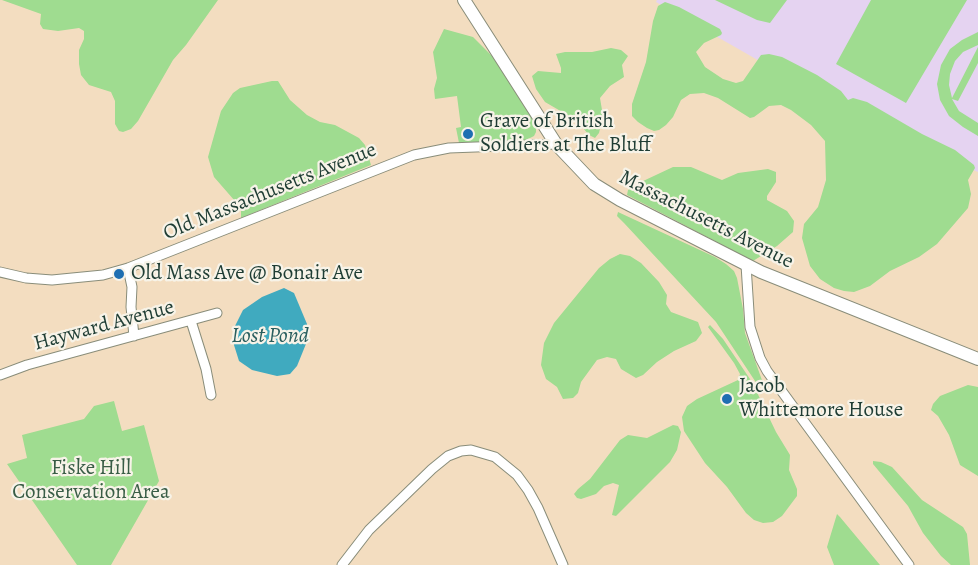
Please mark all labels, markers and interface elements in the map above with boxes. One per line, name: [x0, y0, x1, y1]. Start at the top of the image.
place label: Grave of British Soldiers at The Bluff: [480, 109, 651, 159]
marker: Grave of British Soldiers at The Bluff: [461, 127, 475, 141]
street label: Old Massachusetts Avenue: [160, 138, 380, 246]
street label: Massachusetts Avenue: [615, 165, 797, 275]
place label: Old Mass Ave @ Bonair Ave: [131, 261, 363, 287]
marker: Old Mass Ave @ Bonair Ave: [112, 267, 126, 281]
street label: Hayward Avenue: [31, 295, 177, 357]
water label: Lost Pond: [231, 324, 309, 350]
place label: Jacob Whittemore House: [739, 374, 903, 424]
marker: Jacob Whittemore House: [720, 392, 734, 406]
park label: Fiske Hill Conservation Area: [12, 456, 170, 506]

